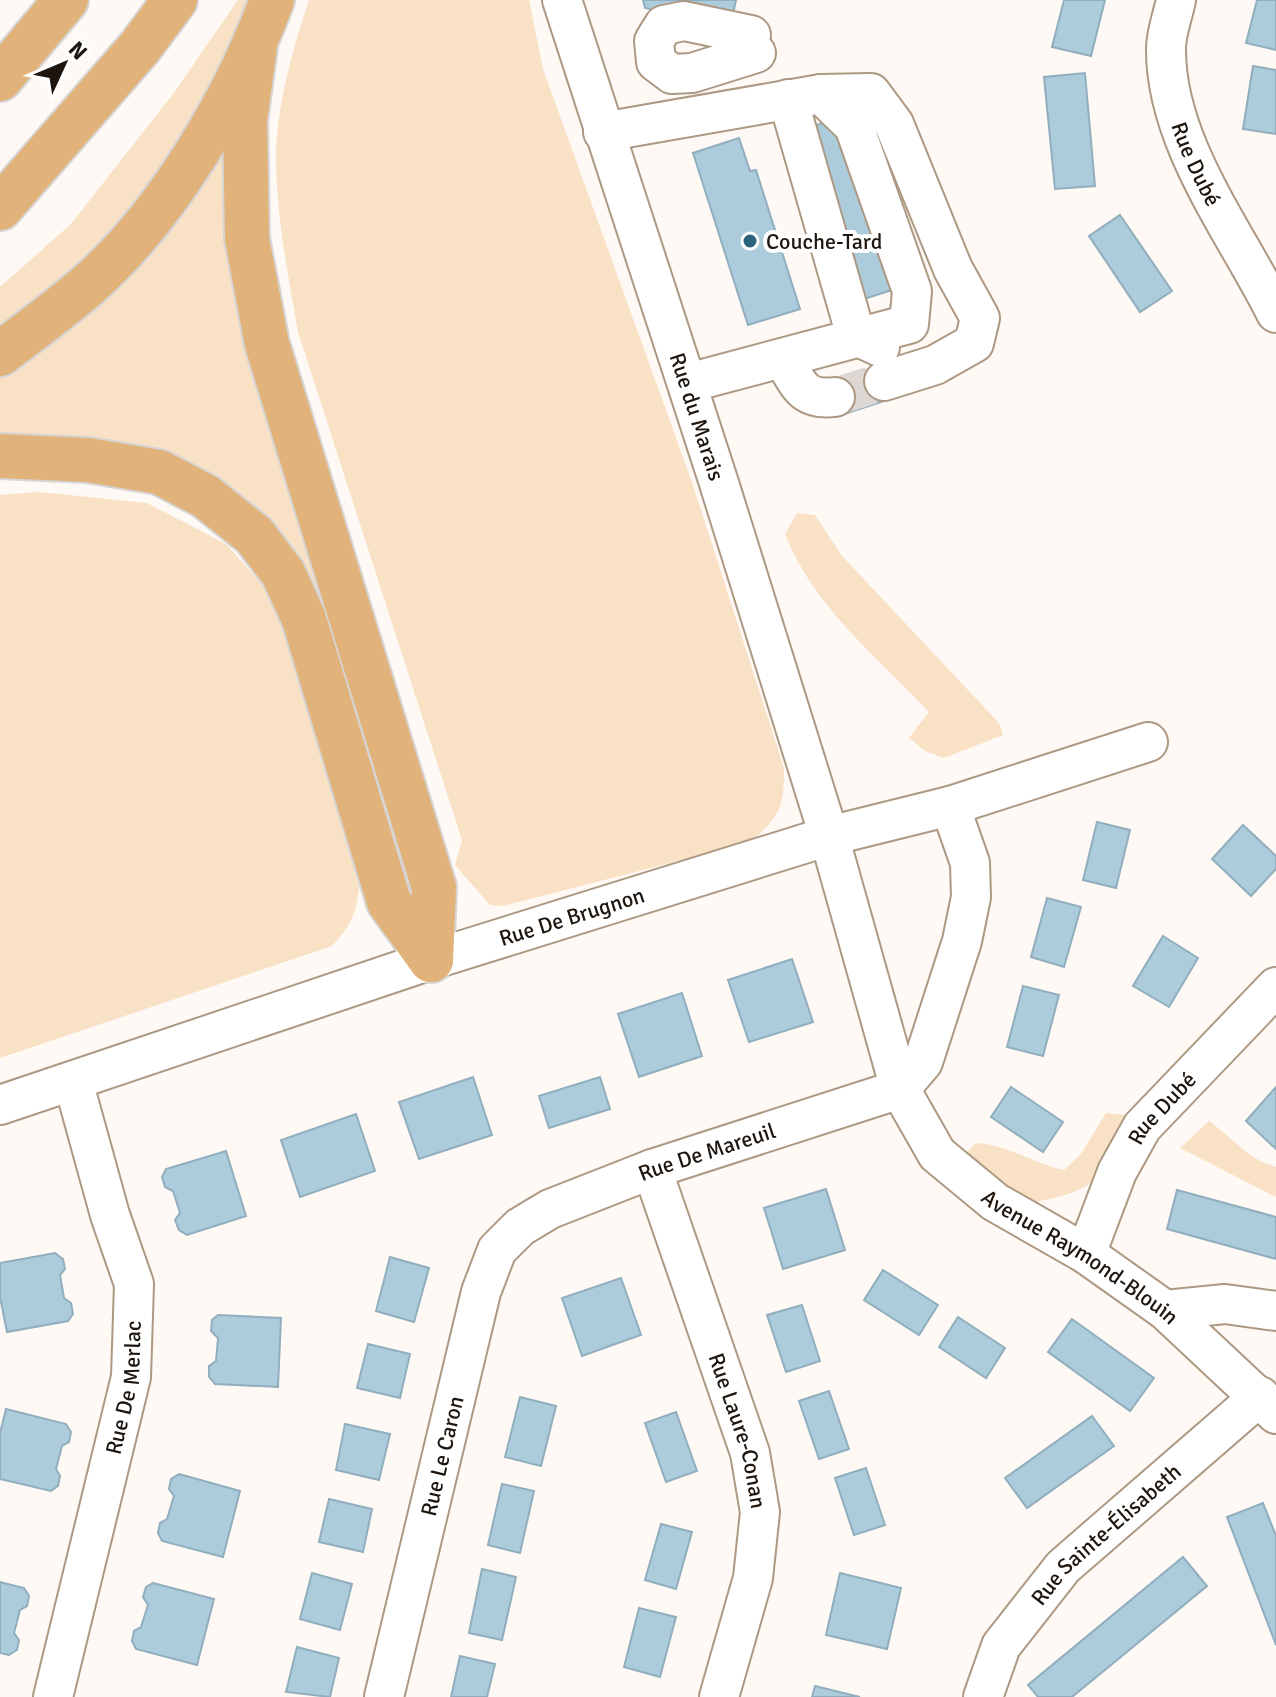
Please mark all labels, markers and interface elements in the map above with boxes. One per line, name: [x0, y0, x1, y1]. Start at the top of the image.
north arrow: [24, 24, 104, 104]
text: N: [63, 36, 93, 65]
street label: Rue Dubé: [1165, 118, 1227, 211]
place label: Couche-Tard: [766, 228, 882, 255]
marker: Couche-Tard: [741, 232, 759, 250]
street label: Rue du Marais: [664, 349, 730, 484]
street label: Rue De Brugnon: [496, 881, 648, 952]
street label: Rue Dubé: [1122, 1066, 1202, 1149]
street label: Rue De Mareuil: [634, 1117, 779, 1187]
street label: Avenue Raymond-Blouin: [976, 1184, 1184, 1330]
street label: Rue De Merlac: [100, 1320, 147, 1457]
street label: Rue Laure-Conan: [703, 1349, 772, 1511]
street label: Rue Le Caron: [415, 1393, 470, 1519]
street label: Rue Sainte-Élisabeth: [1025, 1458, 1187, 1611]

